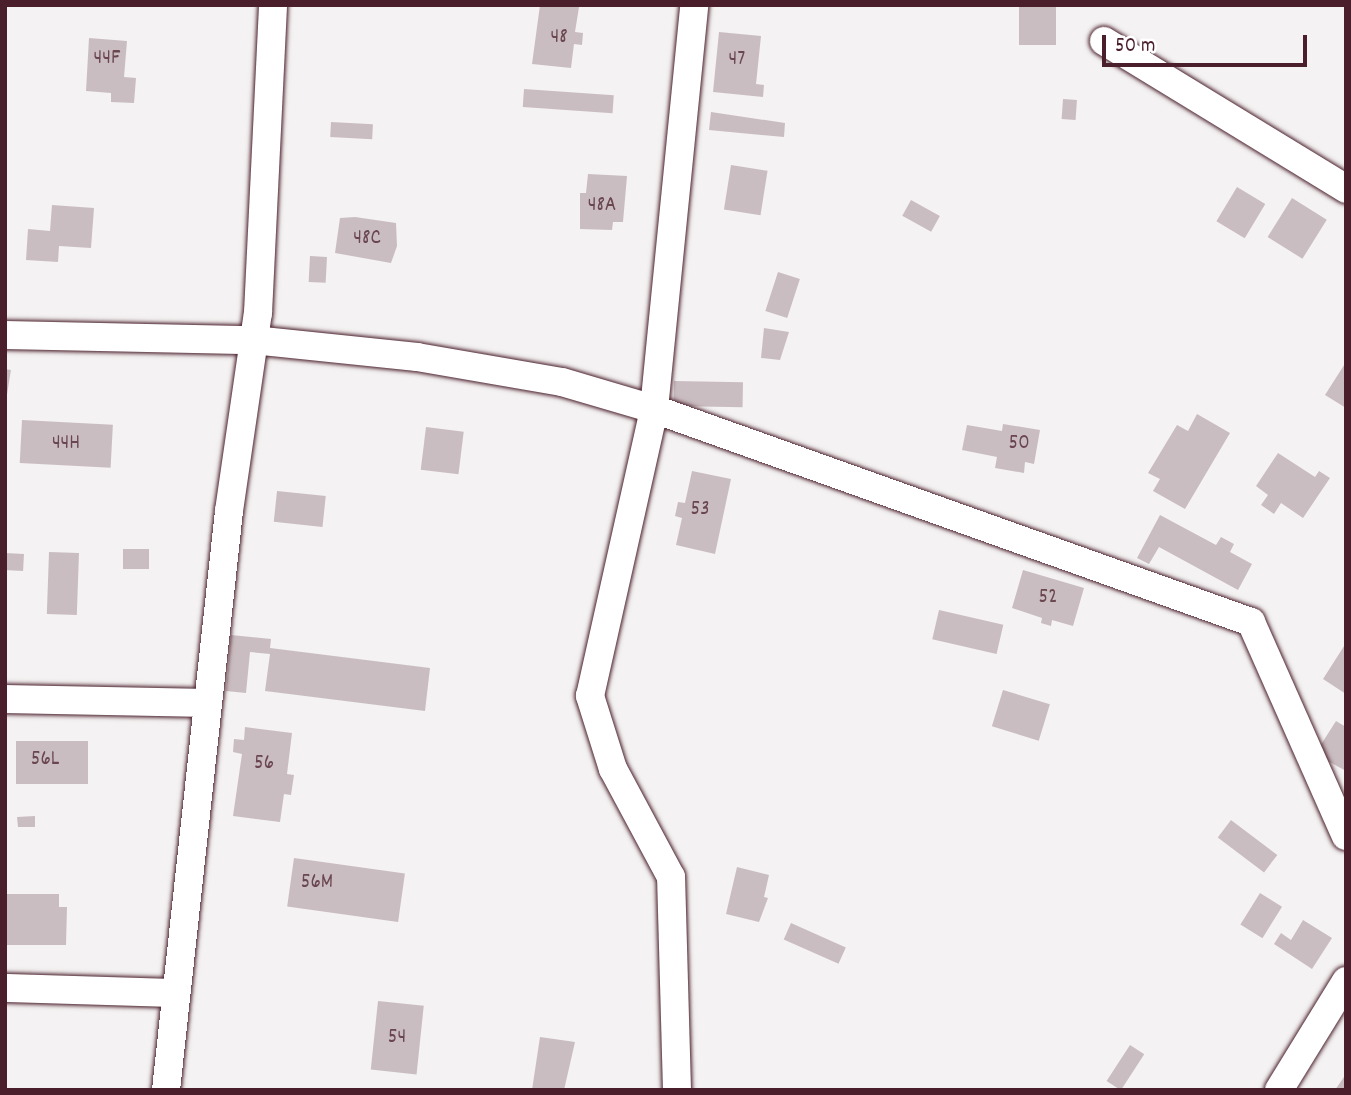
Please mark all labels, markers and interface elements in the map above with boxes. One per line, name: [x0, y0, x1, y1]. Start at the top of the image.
scale bar: [1106, 21, 1311, 65]
house number: 48: [550, 25, 568, 51]
text: 50 m: [1115, 32, 1155, 62]
house number: 44F: [94, 46, 120, 72]
house number: 47: [729, 47, 745, 73]
house number: 48A: [588, 193, 616, 219]
house number: 48C: [353, 226, 381, 252]
house number: 44H: [52, 431, 80, 457]
house number: 50: [1008, 431, 1030, 457]
house number: 53: [690, 497, 710, 523]
house number: 52: [1039, 585, 1057, 611]
house number: 56L: [31, 747, 59, 773]
house number: 56: [254, 751, 274, 777]
house number: 56M: [301, 870, 333, 896]
house number: 54: [388, 1025, 406, 1051]

